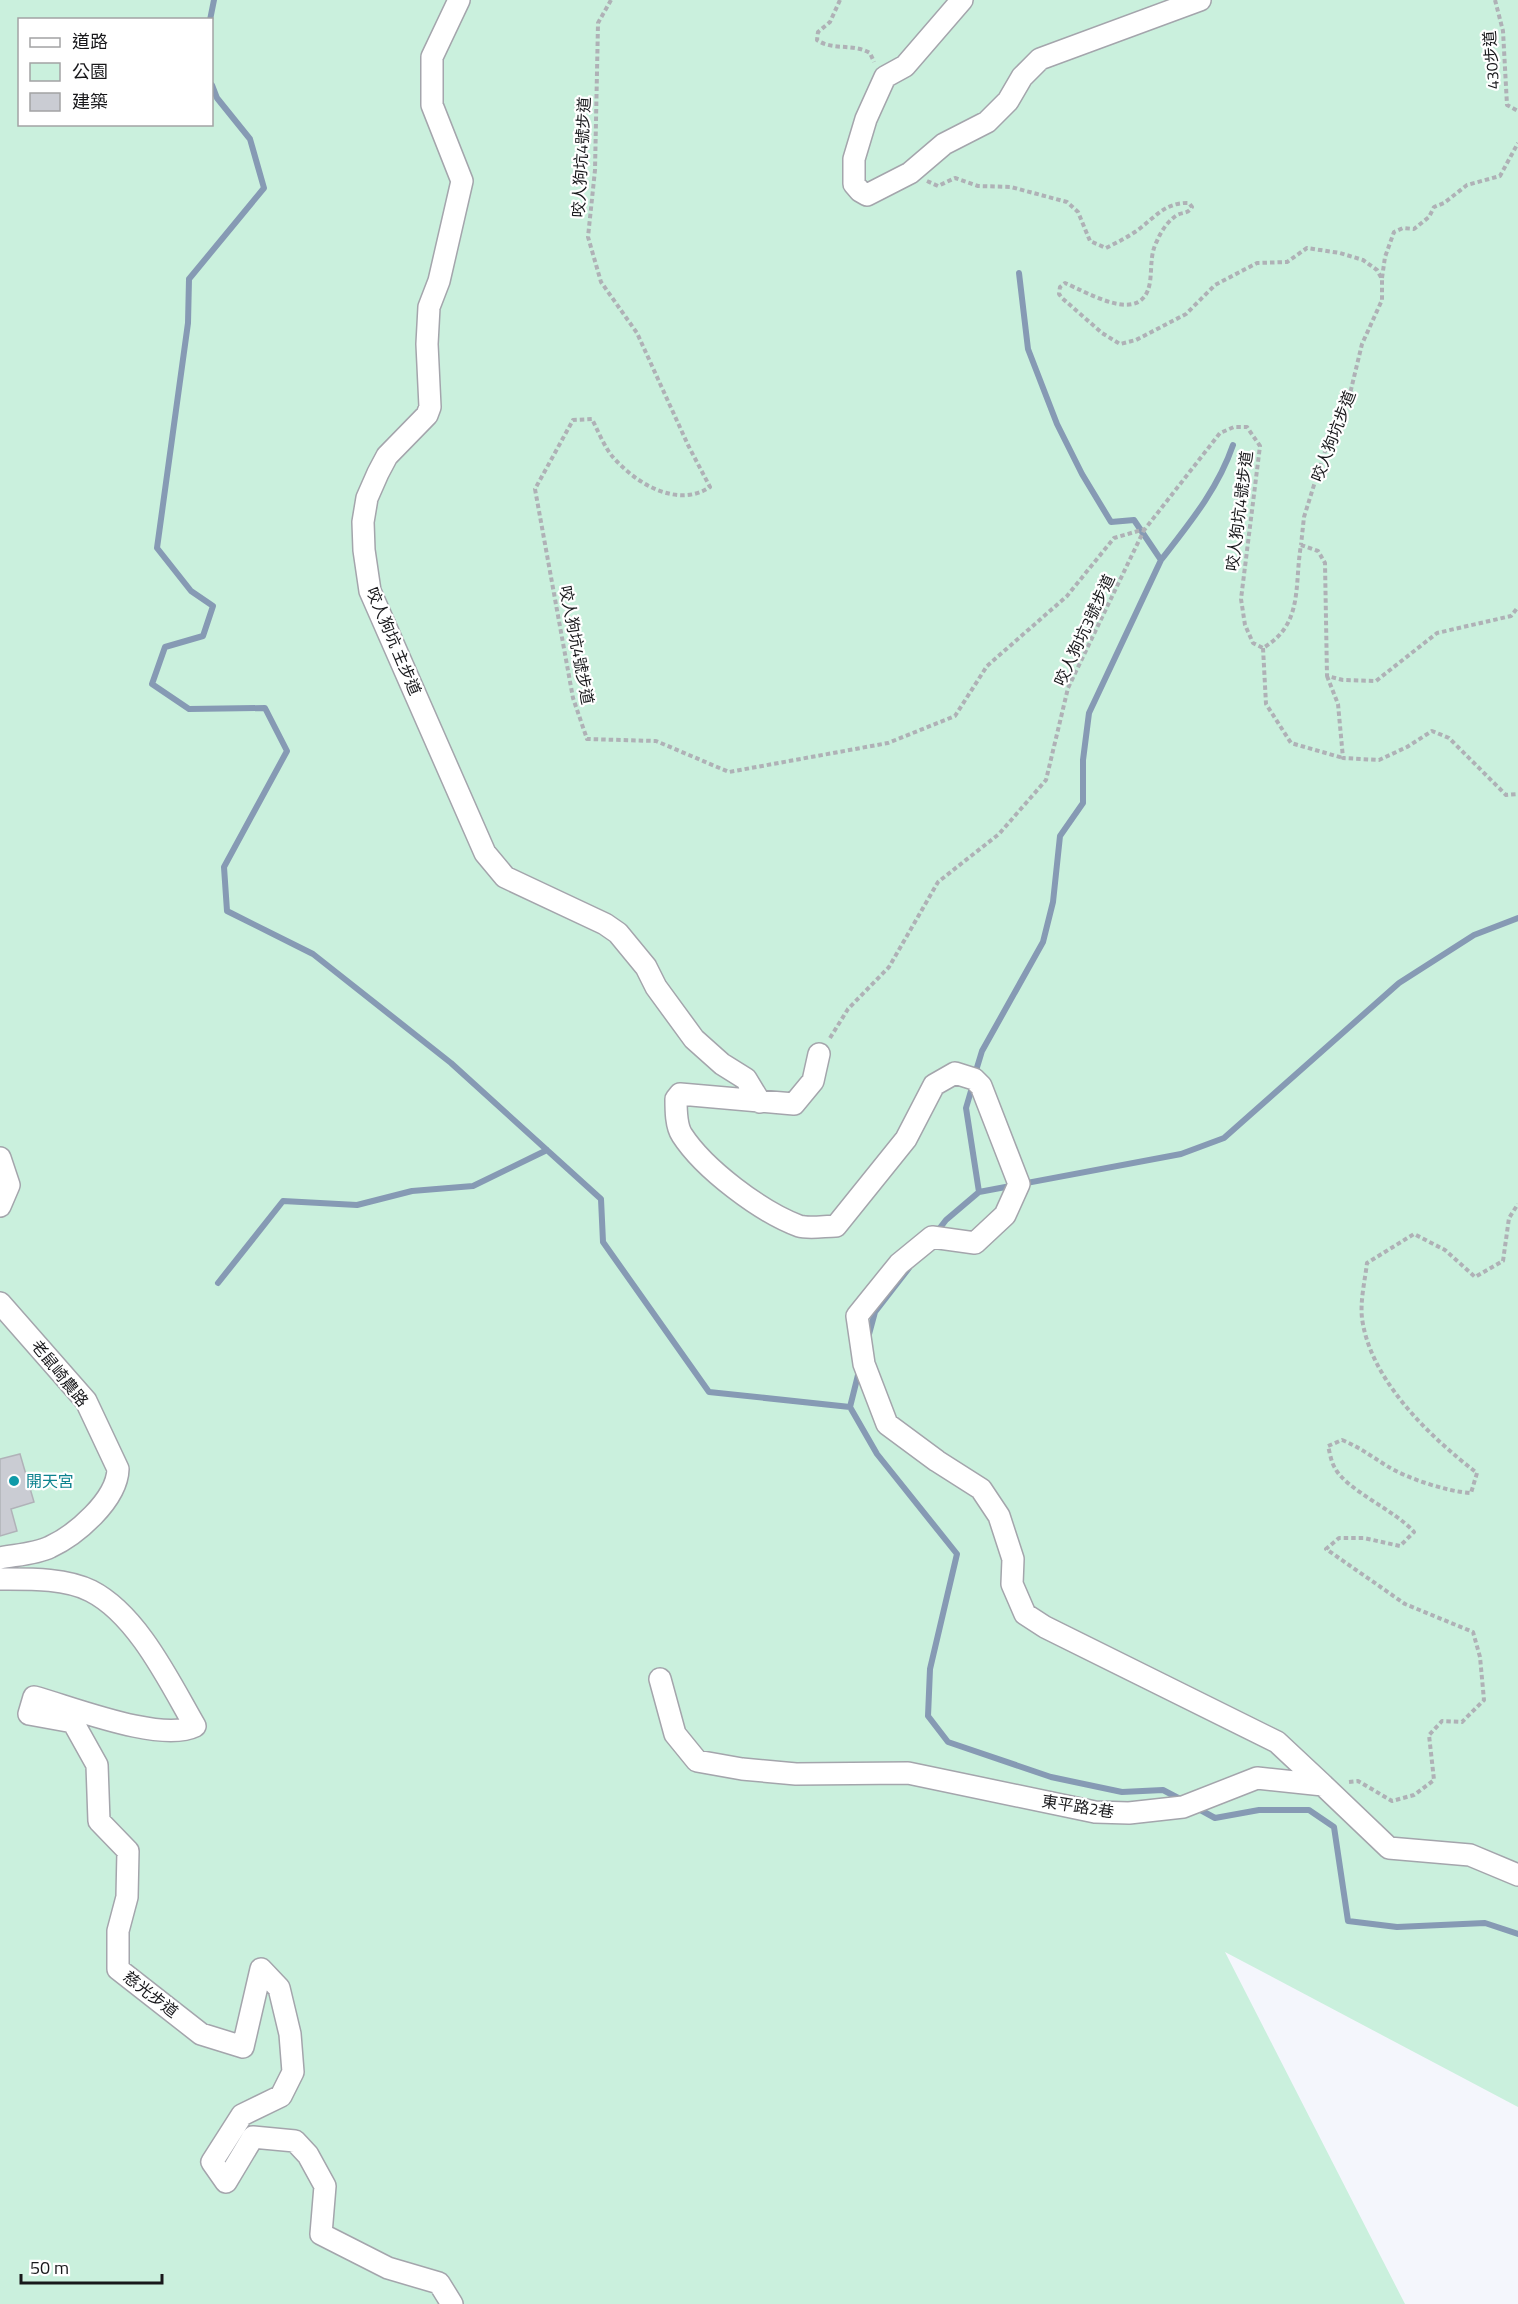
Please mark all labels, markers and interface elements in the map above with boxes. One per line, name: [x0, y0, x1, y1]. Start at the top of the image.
legend: [18, 18, 213, 126]
text: 道路: [72, 28, 108, 55]
street label: 430步道: [1477, 30, 1505, 90]
text: 公園: [72, 58, 108, 85]
text: 建築: [72, 88, 108, 115]
street label: 咬人狗坑4號步道: [566, 96, 596, 218]
street label: 咬人狗坑步道: [1305, 387, 1361, 485]
street label: 咬人狗坑4號步道: [1220, 450, 1258, 572]
street label: 咬人狗坑3號步道: [1048, 570, 1120, 690]
street label: 咬人狗坑 主步道: [360, 583, 428, 699]
street label: 咬人狗坑4號步道: [554, 583, 600, 707]
street label: 老鼠崎農路: [25, 1334, 95, 1412]
place label: 開天宮: [26, 1469, 74, 1493]
marker: 開天宮: [7, 1474, 21, 1488]
street label: 東平路2巷: [1040, 1788, 1116, 1824]
street label: 慈光步道: [118, 1965, 184, 2023]
scale bar: [21, 2247, 162, 2285]
text: 50 m: [30, 2254, 69, 2281]

